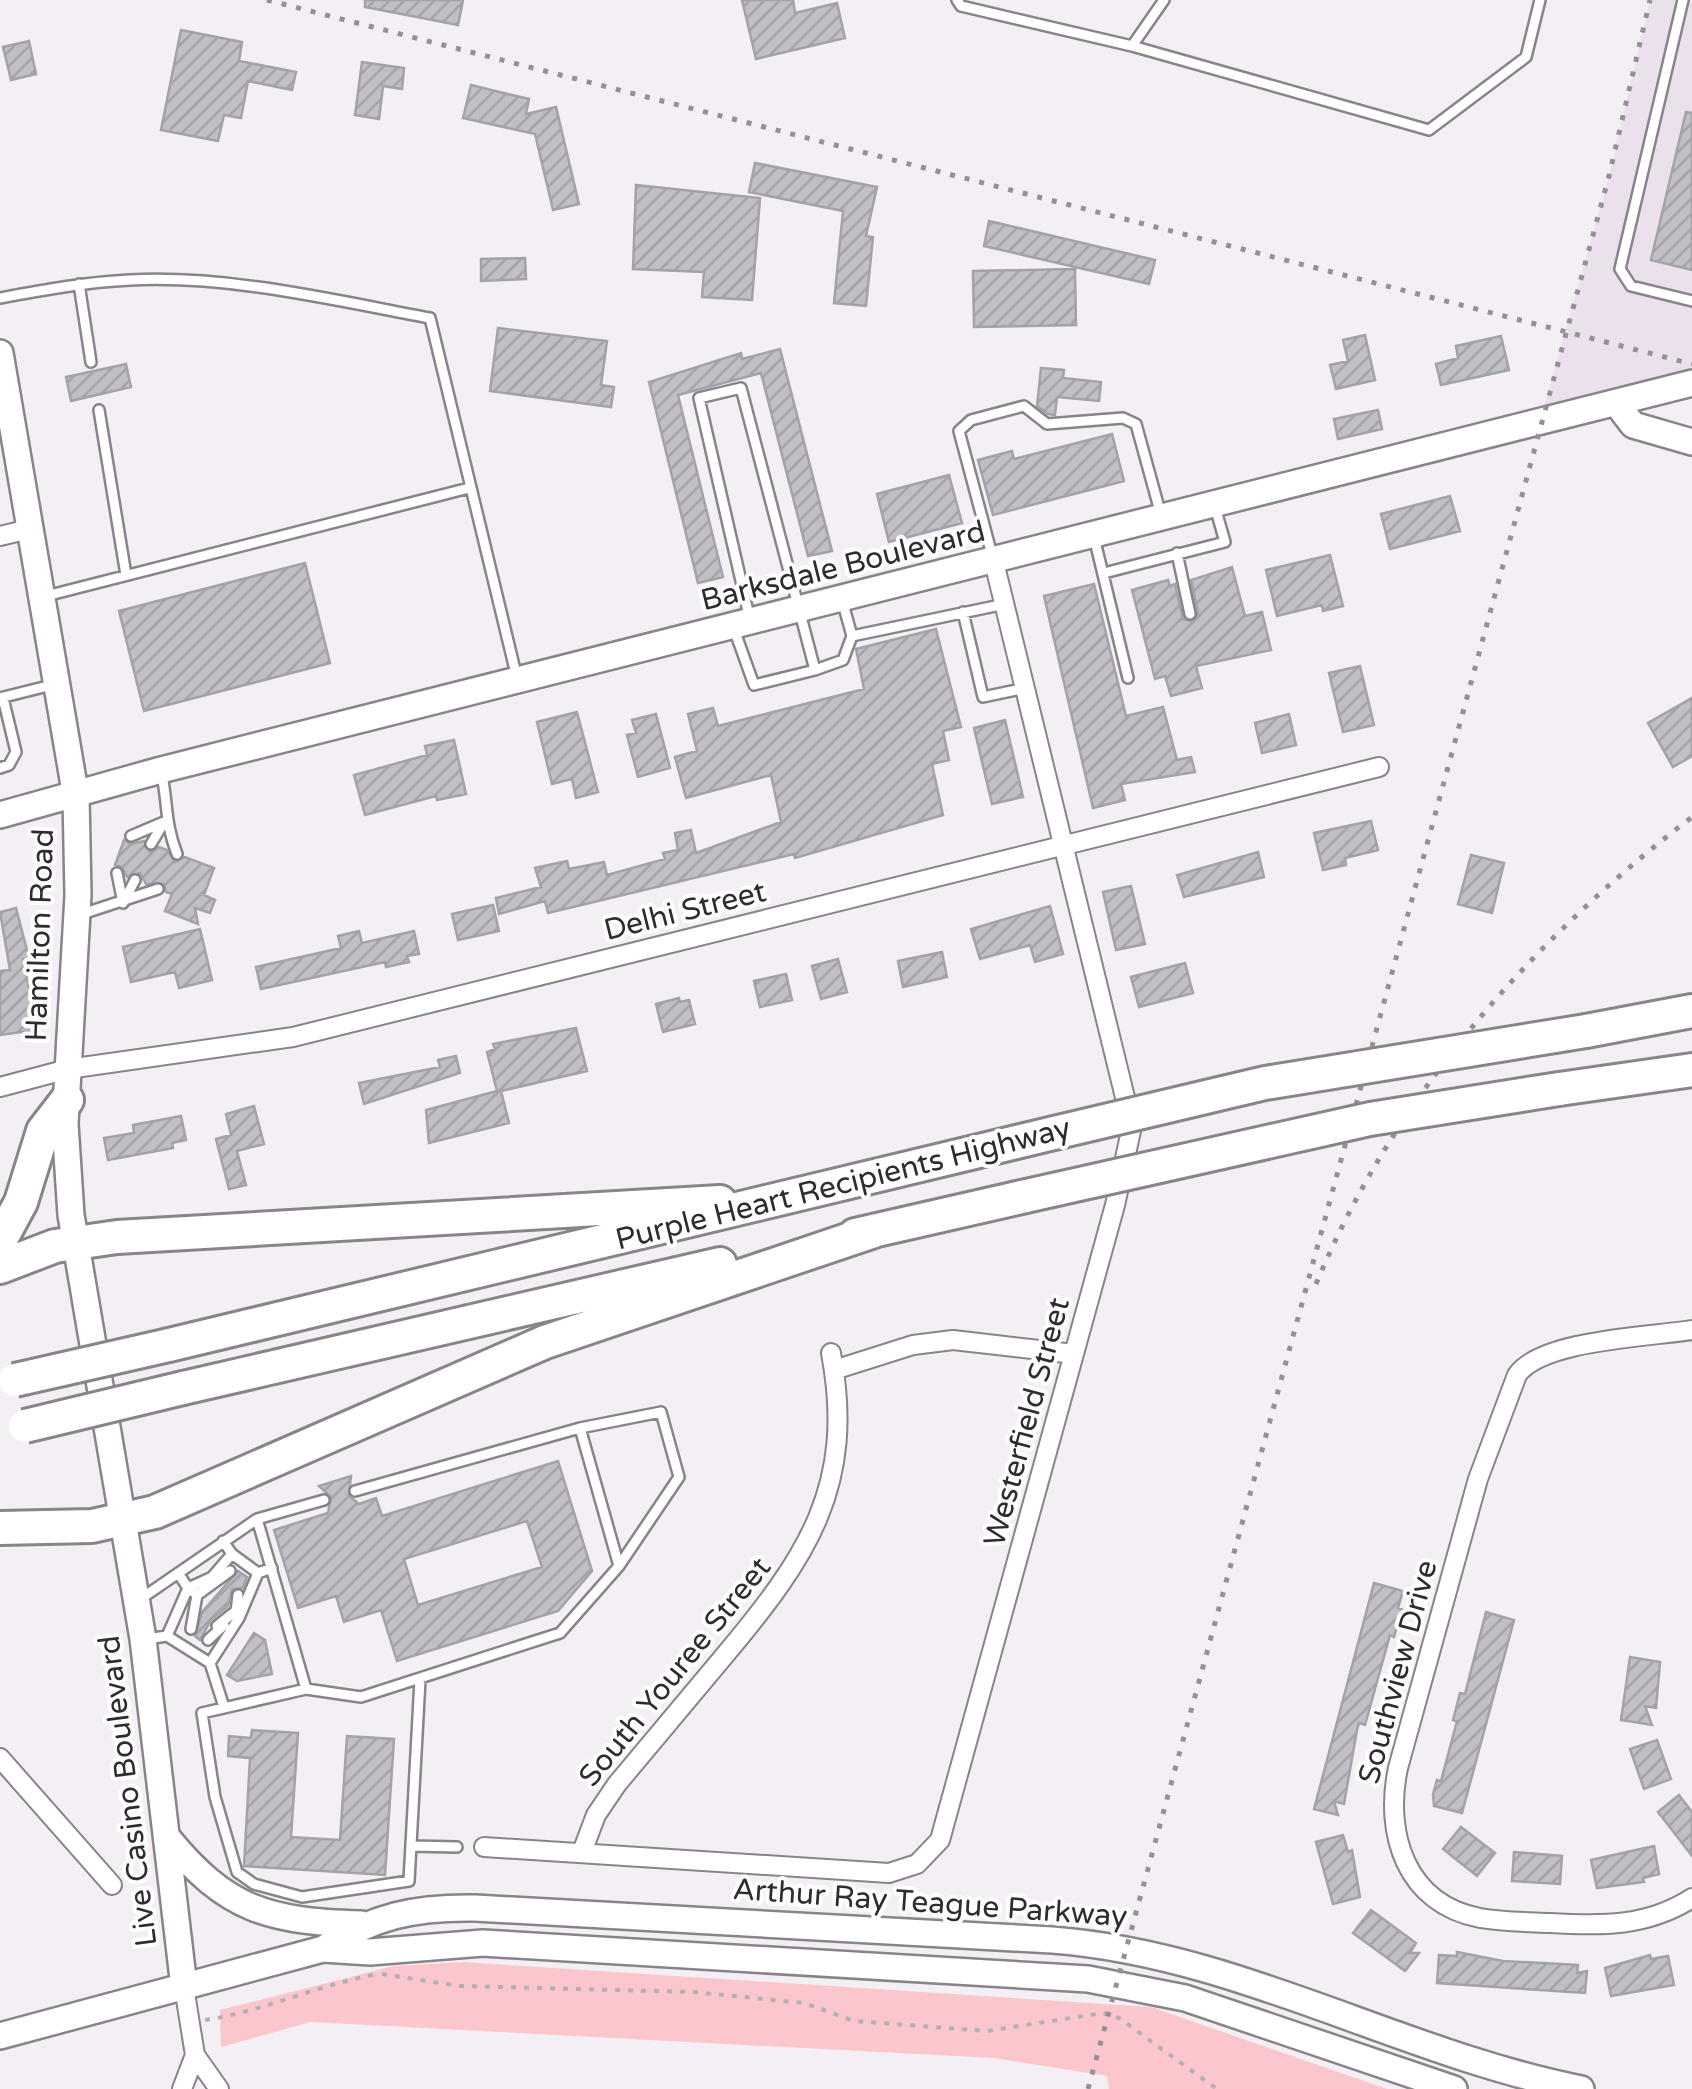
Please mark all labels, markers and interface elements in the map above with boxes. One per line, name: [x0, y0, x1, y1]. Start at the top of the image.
street label: Barksdale Boulevard: [697, 513, 989, 619]
street label: Hamilton Road: [18, 828, 62, 1042]
street label: Delhi Street: [600, 873, 770, 949]
street label: Purple Heart Recipients Highway: [612, 1110, 1074, 1258]
street label: Westerfield Street: [976, 1294, 1078, 1550]
street label: South Youree Street: [571, 1550, 779, 1794]
street label: Southview Drive: [1350, 1556, 1446, 1788]
street label: Live Casino Boulevard: [91, 1633, 165, 1949]
street label: Arthur Ray Teague Parkway: [732, 1871, 1128, 1935]

